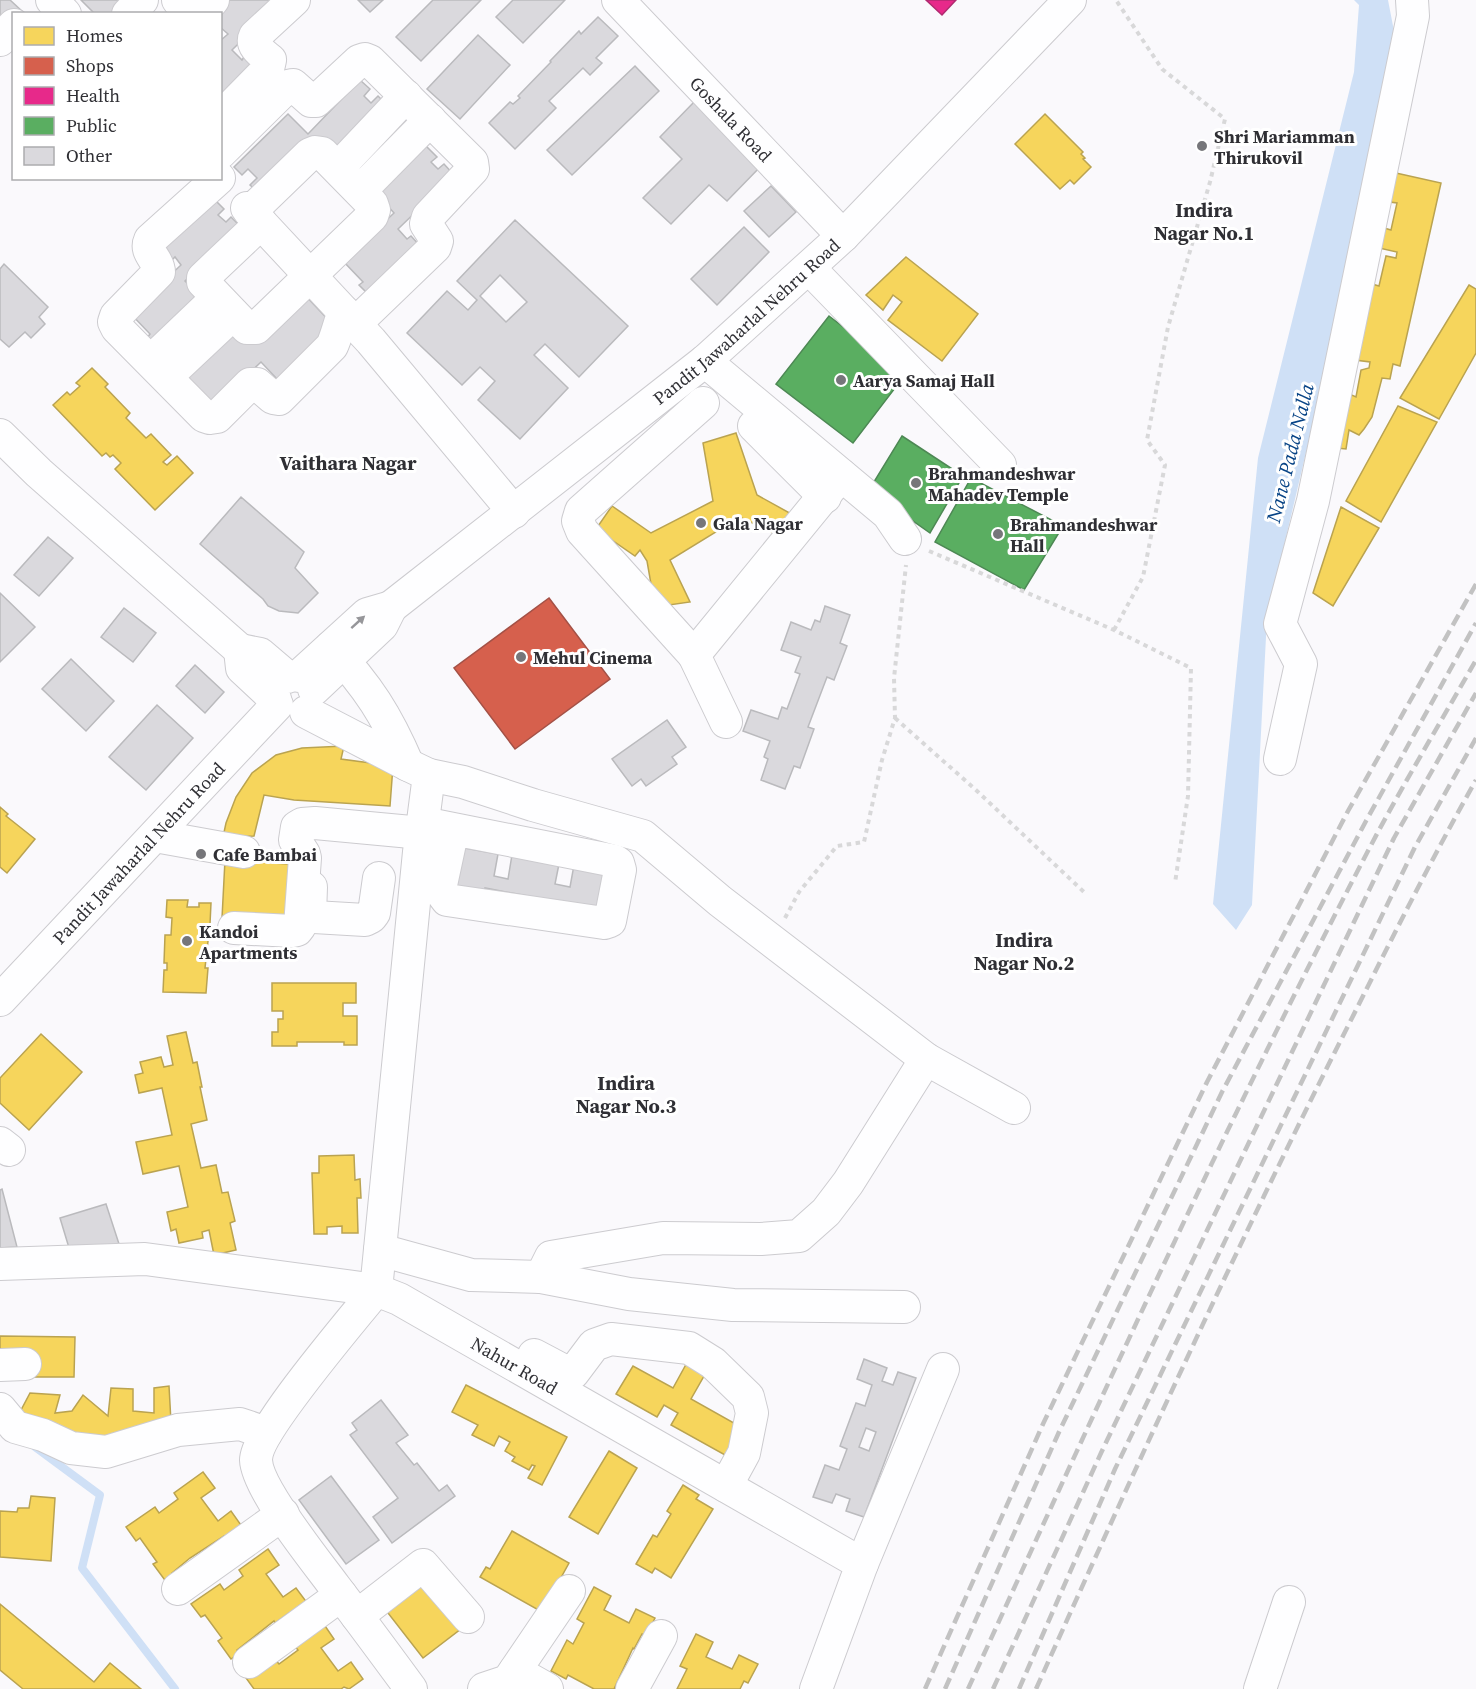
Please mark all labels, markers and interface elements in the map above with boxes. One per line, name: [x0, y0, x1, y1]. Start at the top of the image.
legend: [12, 12, 222, 180]
text: Homes: [66, 23, 123, 48]
text: Shops: [66, 53, 114, 78]
street label: Goshala Road: [684, 71, 778, 167]
text: Health: [66, 83, 120, 108]
text: Public: [66, 113, 117, 138]
place label: Shri Mariamman Thirukovil: [1214, 124, 1355, 170]
marker: Shri Mariamman Thirukovil: [1195, 139, 1209, 153]
text: Other: [66, 143, 113, 168]
district label: Indira Nagar No.1: [1154, 196, 1254, 247]
street label: Pandit Jawaharlal Nehru Road: [647, 232, 845, 410]
place label: Aarya Samaj Hall: [853, 368, 995, 393]
marker: Aarya Samaj Hall: [834, 373, 848, 387]
water label: Nane Pada Nalla: [1259, 380, 1321, 526]
district label: Vaithara Nagar: [280, 449, 417, 477]
place label: Brahmandeshwar Mahadev Temple: [928, 461, 1076, 507]
marker: Brahmandeshwar Mahadev Temple: [909, 476, 923, 490]
place label: Gala Nagar: [713, 511, 803, 536]
place label: Brahmandeshwar Hall: [1010, 512, 1158, 558]
marker: Gala Nagar: [694, 516, 708, 530]
marker: Brahmandeshwar Hall: [991, 527, 1005, 541]
one-way arrow: [350, 616, 365, 629]
place label: Mehul Cinema: [533, 645, 653, 670]
marker: Mehul Cinema: [514, 650, 528, 664]
street label: Pandit Jawaharlal Nehru Road: [47, 756, 230, 949]
place label: Cafe Bambai: [213, 842, 317, 867]
marker: Cafe Bambai: [194, 847, 208, 861]
place label: Kandoi Apartments: [199, 919, 297, 965]
district label: Indira Nagar No.2: [974, 926, 1074, 977]
marker: Kandoi Apartments: [180, 934, 194, 948]
district label: Indira Nagar No.3: [576, 1069, 676, 1120]
street label: Nahur Road: [467, 1330, 562, 1400]

